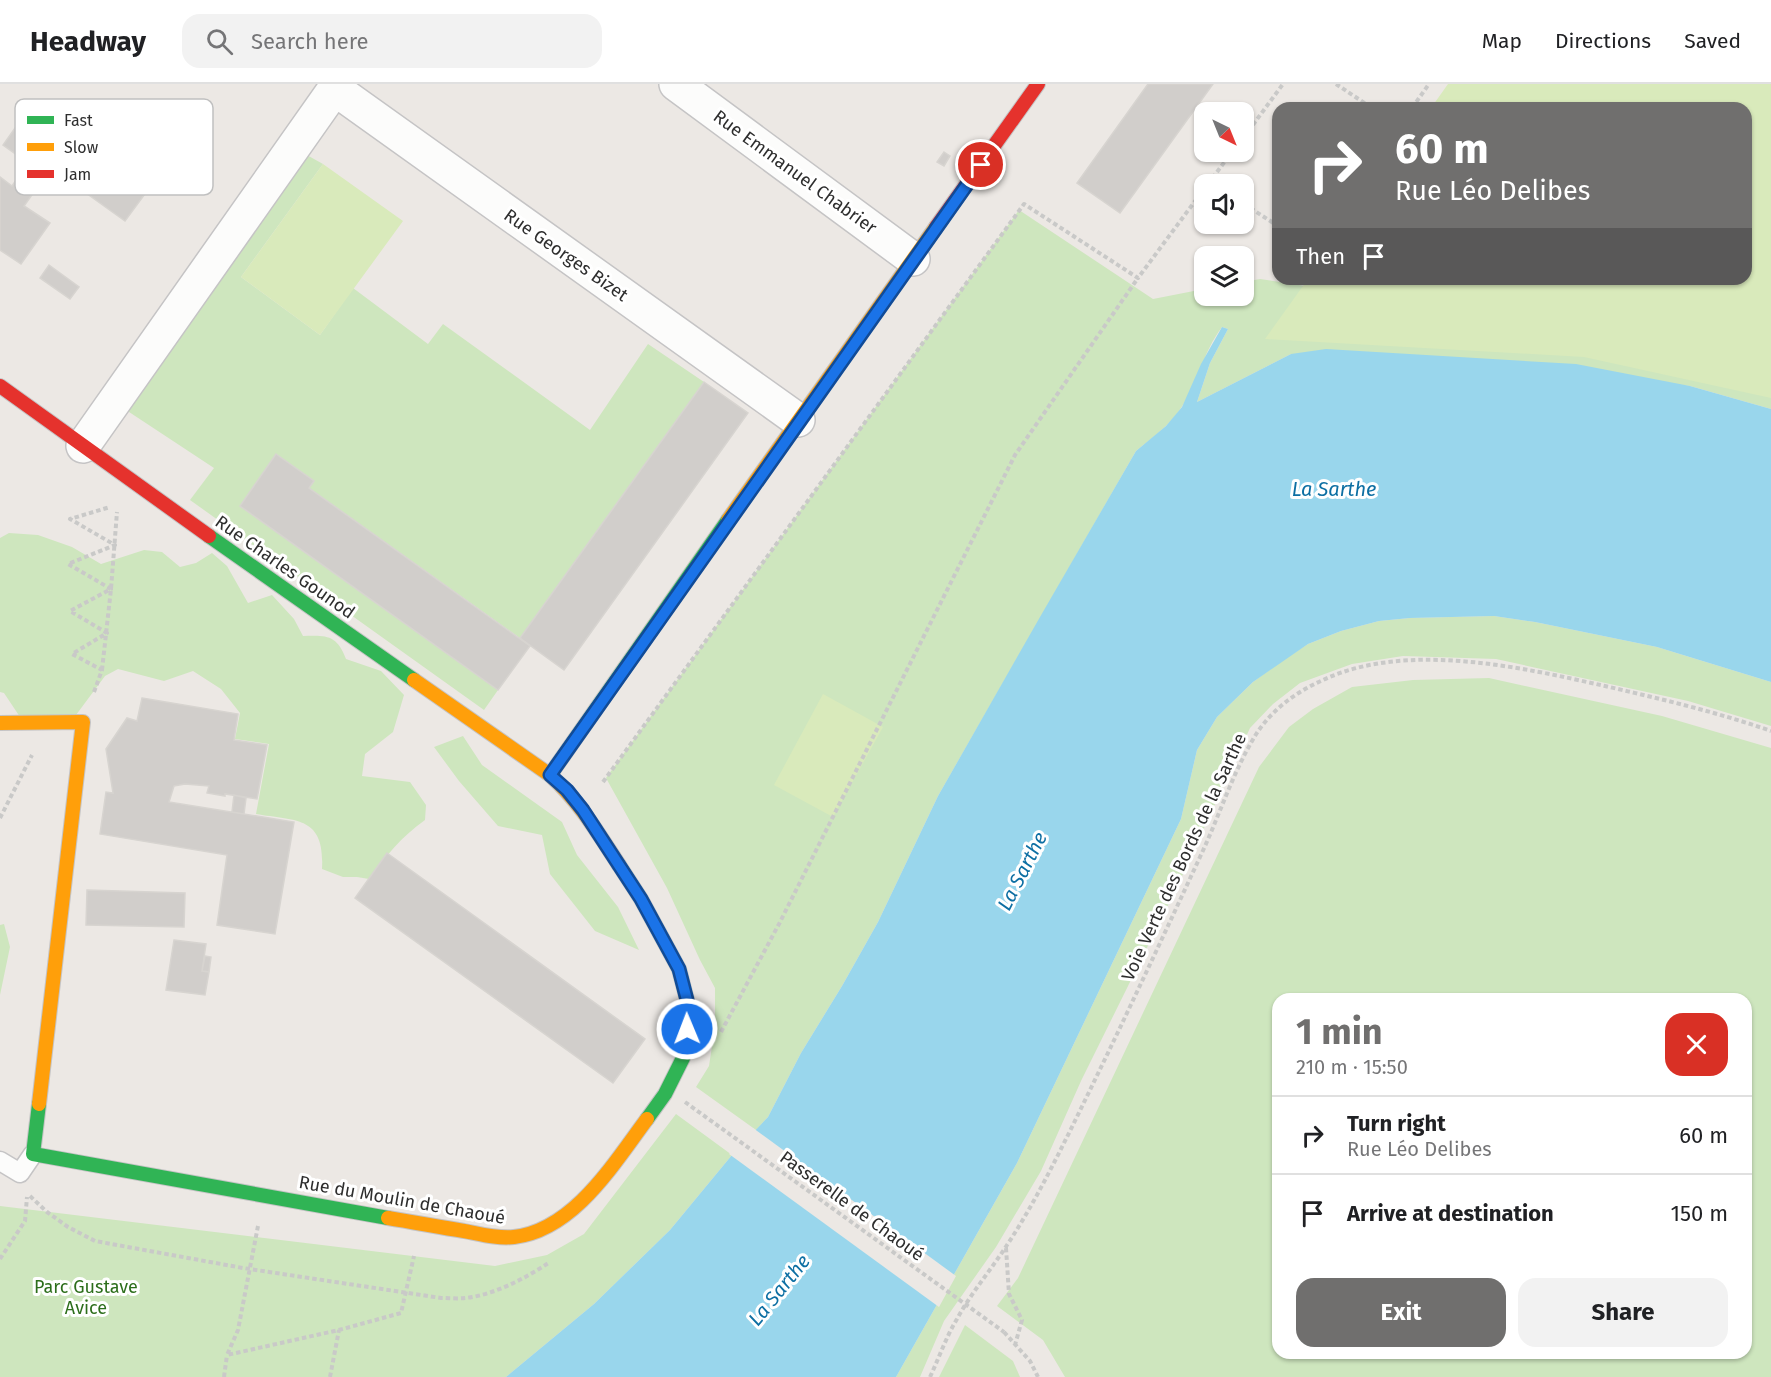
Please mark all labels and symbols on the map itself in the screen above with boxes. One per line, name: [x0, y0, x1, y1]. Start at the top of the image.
legend: [15, 99, 213, 195]
north arrow: [1194, 102, 1254, 162]
street label: Rue Emmanuel Chabrier: [709, 105, 881, 239]
text: Fast: [64, 111, 93, 130]
text: Slow: [64, 138, 99, 157]
pin: [955, 139, 1006, 190]
text: Jam: [64, 165, 91, 184]
street label: Rue Georges Bizet: [500, 204, 633, 306]
water label: La Sarthe: [1292, 477, 1376, 501]
street label: Rue Charles Gounod: [211, 511, 359, 623]
street label: Voie Verte des Bords de la Sarthe: [1117, 730, 1251, 984]
water label: La Sarthe: [992, 828, 1052, 914]
position arrow: [655, 997, 719, 1061]
street label: Passerelle de Chaoué: [775, 1146, 929, 1266]
street label: Rue du Moulin de Chaoué: [297, 1171, 507, 1229]
water label: La Sarthe: [743, 1250, 815, 1330]
park label: Parc Gustave Avice: [34, 1276, 138, 1319]

